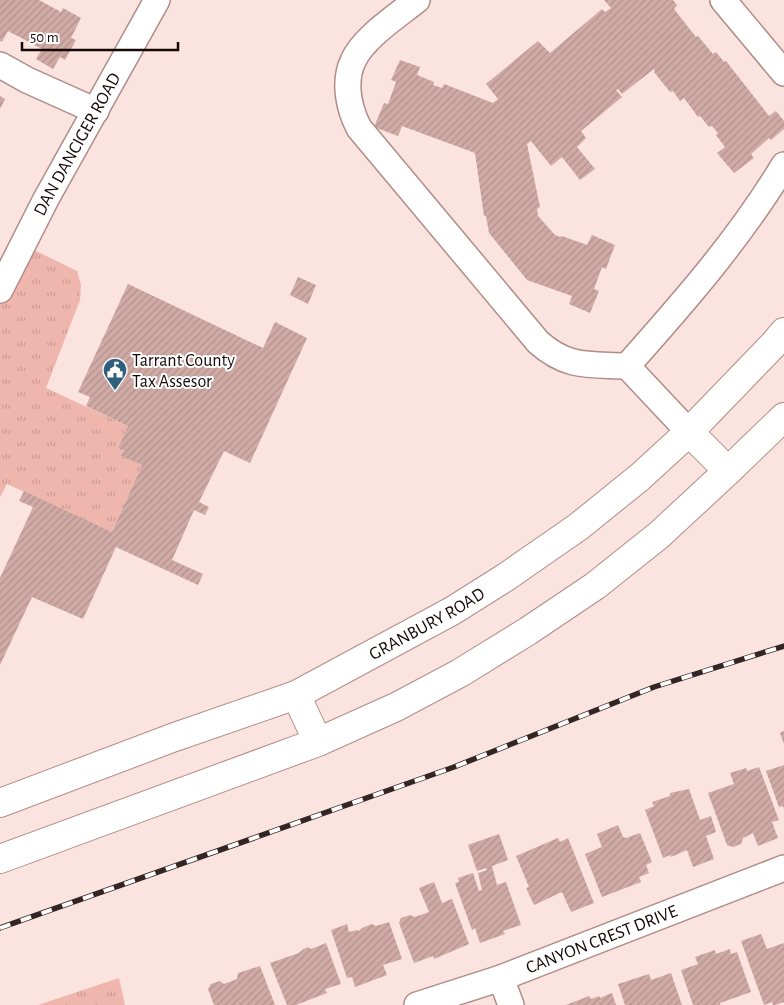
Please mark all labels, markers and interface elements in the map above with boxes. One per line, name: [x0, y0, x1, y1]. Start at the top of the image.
scale bar: [22, 20, 179, 52]
text: 50 m: [30, 30, 59, 45]
street label: DAN DANCIGER ROAD: [31, 70, 124, 219]
place label: Tarrant County Tax Assesor: [132, 352, 235, 391]
public building icon: Tarrant County Tax Assesor: [102, 357, 128, 391]
street label: GRANBURY ROAD: [366, 585, 488, 664]
street label: CANYON CREST DRIVE: [524, 902, 680, 977]

